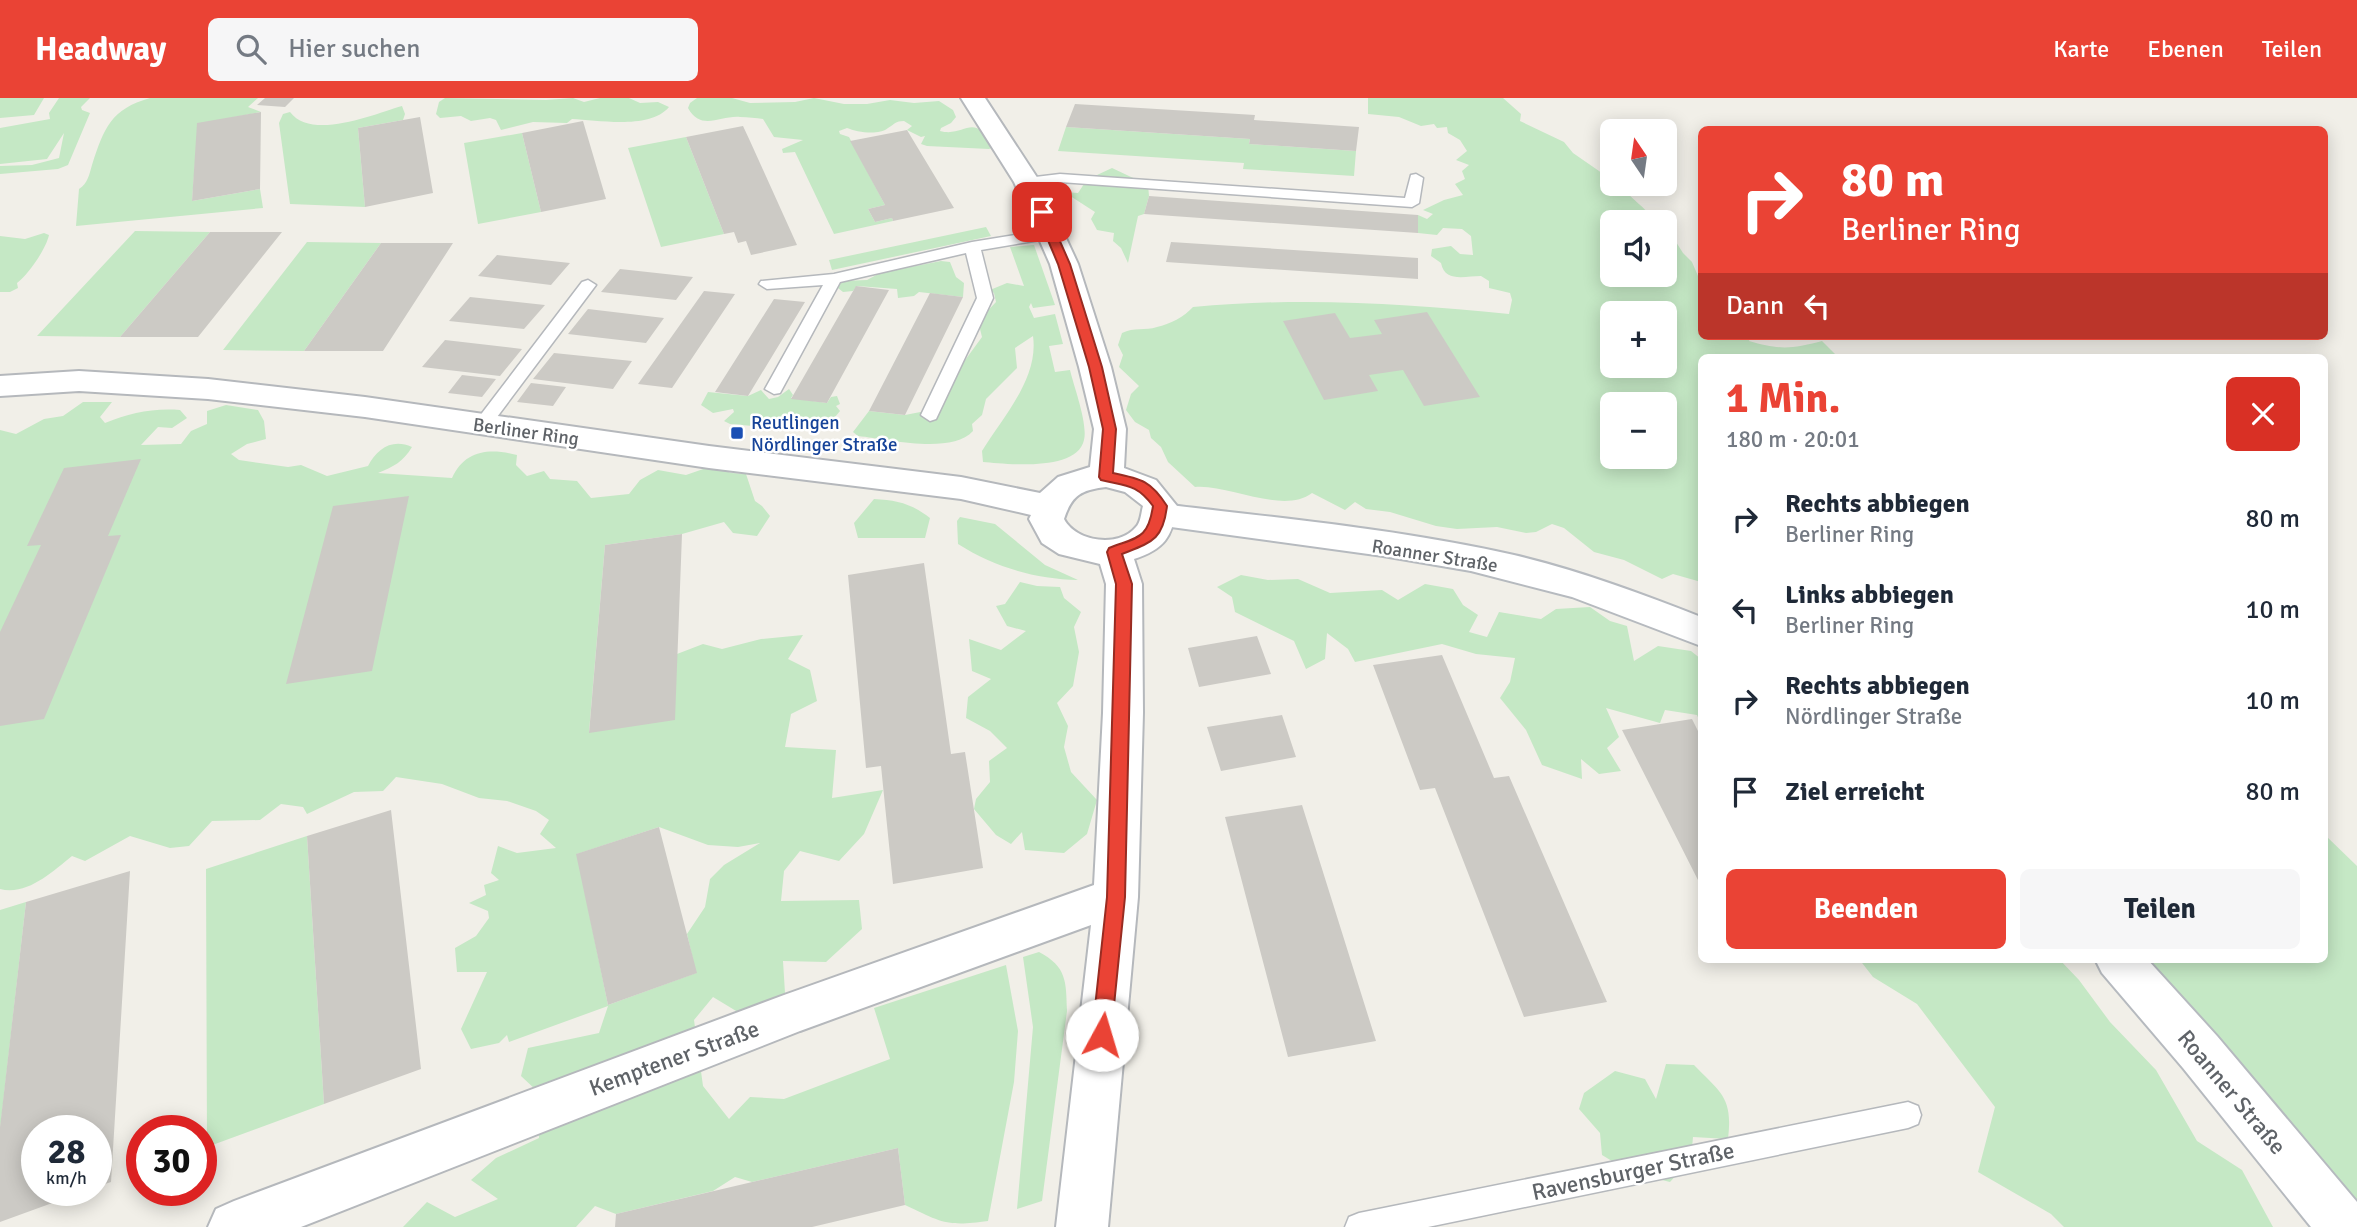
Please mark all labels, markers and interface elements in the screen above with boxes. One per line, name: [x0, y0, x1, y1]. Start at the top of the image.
search box: [208, 18, 698, 81]
text: Headway: [35, 29, 166, 70]
icon: search: [232, 30, 270, 68]
text: Hier suchen: [288, 33, 420, 65]
text: Karte: [2053, 34, 2109, 64]
text: Ebenen: [2147, 34, 2224, 64]
text: Teilen: [2262, 34, 2322, 64]
north arrow: [1600, 119, 1676, 196]
map controls: [1600, 119, 1677, 469]
text: 80 m: [1841, 150, 1944, 210]
icon: right: [1726, 154, 1817, 245]
pin: [1012, 182, 1072, 242]
icon: arrive: [1023, 193, 1061, 231]
button: sound: [1600, 210, 1677, 287]
text: Berliner Ring: [1841, 210, 2021, 249]
icon: left: [1798, 287, 1836, 325]
text: Dann: [1726, 290, 1784, 322]
button: +: [1600, 301, 1677, 378]
text: 1 Min.: [1726, 373, 1840, 424]
button: close: [2226, 377, 2300, 451]
button: −: [1600, 392, 1677, 469]
place label: Reutlingen Nördlinger Straße: [751, 411, 898, 457]
street label: Berliner Ring: [471, 413, 580, 451]
marker: Reutlingen Nördlinger Straße: [729, 425, 745, 441]
text: 180 m · 20:01: [1726, 425, 1860, 454]
text: Rechts abbiegen: [1785, 488, 1970, 520]
icon: right: [1726, 500, 1764, 538]
text: 80 m: [2245, 503, 2300, 535]
text: Berliner Ring: [1785, 520, 1914, 549]
street label: Roanner Straße: [1370, 534, 1500, 578]
text: Links abbiegen: [1785, 579, 1954, 611]
icon: left: [1726, 591, 1764, 629]
text: 10 m: [2245, 594, 2300, 626]
text: Berliner Ring: [1785, 611, 1914, 640]
text: Rechts abbiegen: [1785, 670, 1970, 702]
icon: right: [1726, 682, 1764, 720]
text: 10 m: [2245, 685, 2300, 717]
text: Nördlinger Straße: [1785, 702, 1962, 731]
icon: arrive: [1726, 773, 1764, 811]
text: Ziel erreicht: [1785, 776, 1925, 808]
text: 80 m: [2245, 776, 2300, 808]
button: Beenden: [1726, 869, 2006, 949]
button: Teilen: [2020, 869, 2300, 949]
position arrow: [1065, 998, 1139, 1072]
street label: Kemptener Straße: [585, 1014, 763, 1103]
street label: Roanner Straße: [2171, 1024, 2292, 1161]
speed limit sign: 30: [126, 1115, 217, 1206]
text: 28: [48, 1130, 85, 1173]
street label: Ravensburger Straße: [1529, 1136, 1737, 1207]
text: km/h: [46, 1167, 87, 1189]

